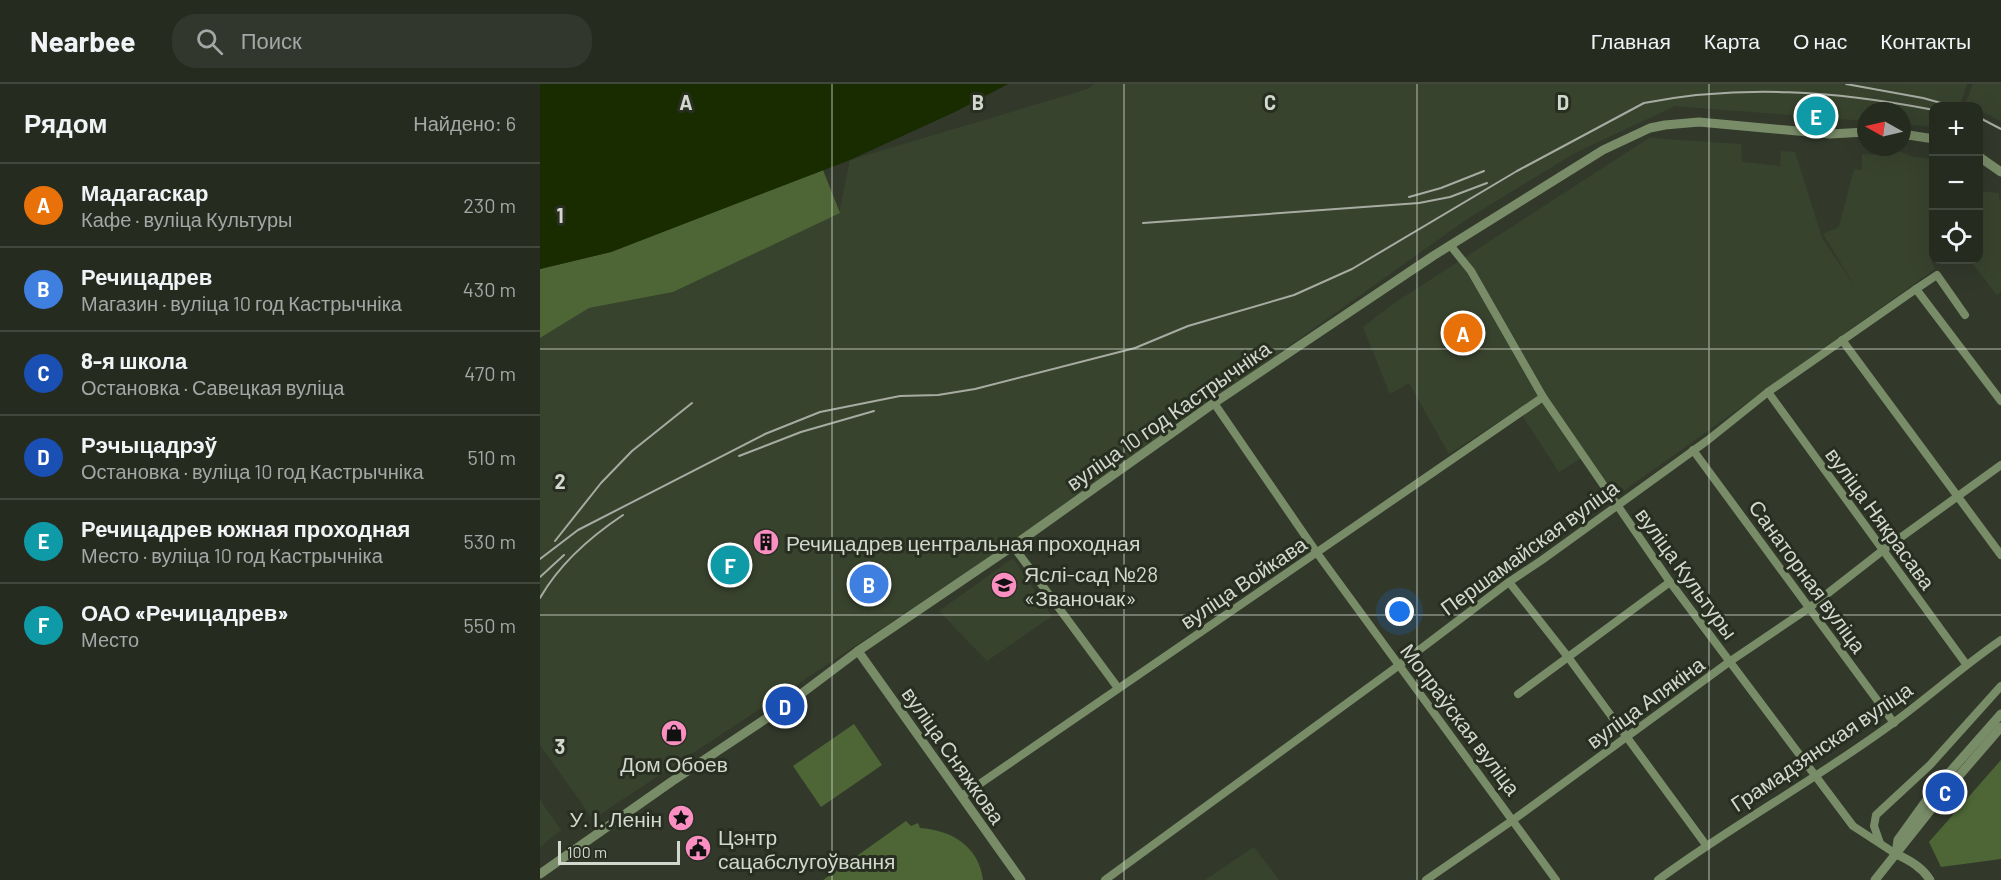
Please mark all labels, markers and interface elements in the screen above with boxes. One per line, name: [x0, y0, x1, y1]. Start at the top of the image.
search box: [172, 14, 592, 68]
text: Nearbee: [30, 24, 136, 58]
icon: search: [193, 25, 226, 58]
text: Поиск: [241, 27, 302, 53]
text: Главная: [1591, 28, 1671, 53]
text: Карта: [1704, 28, 1760, 53]
text: О нас: [1793, 28, 1847, 53]
text: Контакты: [1880, 28, 1971, 53]
text: A: [679, 90, 693, 114]
text: B: [972, 90, 984, 114]
text: C: [1264, 90, 1276, 114]
text: D: [1557, 90, 1569, 114]
pin: E: [1796, 93, 1836, 138]
north arrow: [1857, 102, 1911, 156]
map controls: [1929, 102, 1983, 264]
button: +: [1929, 102, 1983, 156]
text: Рядом: [24, 107, 107, 138]
text: Найдено: 6: [413, 111, 516, 135]
button: −: [1929, 156, 1983, 210]
text: Мадагаскар: [81, 179, 208, 205]
text: A: [37, 193, 50, 217]
text: 230 m: [463, 193, 516, 217]
text: 1: [556, 203, 564, 227]
text: Кафе · вуліца Культуры: [81, 207, 292, 231]
button: locate: [1929, 210, 1983, 264]
text: Речицадрев: [81, 263, 212, 289]
text: B: [37, 277, 50, 301]
text: 430 m: [463, 277, 516, 301]
text: Магазин · вуліца 10 год Кастрычніка: [81, 291, 402, 315]
pin: A: [1444, 310, 1482, 356]
street label: вуліца 10 год Кастрычніка: [1061, 335, 1275, 495]
text: 8-я школа: [81, 347, 187, 373]
text: C: [37, 361, 50, 385]
text: 470 m: [464, 361, 516, 385]
text: Остановка · Савецкая вуліца: [81, 375, 344, 399]
text: Рэчыцадрэў: [81, 431, 217, 457]
street label: вуліца Някрасава: [1821, 442, 1941, 594]
text: D: [37, 445, 50, 469]
text: 510 m: [467, 445, 516, 469]
text: Остановка · вуліца 10 год Кастрычніка: [81, 459, 424, 483]
text: 2: [554, 469, 566, 493]
street label: Першамайская вуліца: [1435, 474, 1623, 620]
street label: Санаторная вуліца: [1744, 495, 1872, 658]
street label: вуліца Культуры: [1631, 502, 1743, 644]
text: Речицадрев южная проходная: [81, 515, 410, 541]
building icon: Речицадрев центральная проходная: [751, 527, 781, 557]
text: E: [38, 529, 49, 553]
text: 530 m: [464, 529, 516, 553]
place label: Речицадрев центральная проходная: [786, 530, 1140, 555]
street label: вуліца Войкава: [1175, 530, 1311, 633]
pin: F: [710, 542, 750, 588]
text: Место · вуліца 10 год Кастрычніка: [81, 543, 383, 567]
place label: Яслі-сад №28 «Званочак»: [1024, 561, 1158, 610]
pin: B: [850, 562, 888, 606]
school or university icon: Яслі-сад №28 «Званочак»: [989, 570, 1019, 600]
your location: [1385, 597, 1414, 626]
text: ОАО «Речицадрев»: [81, 599, 288, 625]
text: F: [38, 613, 49, 637]
text: 550 m: [464, 613, 516, 637]
text: Место: [81, 627, 139, 651]
street label: Мопраўская вуліца: [1396, 638, 1526, 800]
street label: вуліца Апякіна: [1581, 651, 1709, 753]
street label: Грамадзянская вуліца: [1726, 676, 1917, 816]
street label: вуліца Сняжкова: [897, 682, 1011, 829]
pin: D: [766, 684, 804, 728]
shop icon: Дом Обоев: [659, 718, 689, 748]
text: 3: [555, 734, 565, 758]
place label: Дом Обоев: [620, 751, 728, 776]
pin: C: [1926, 770, 1964, 814]
place icon: У. І. Ленін: [666, 803, 696, 833]
place label: У. І. Ленін: [569, 806, 662, 831]
place label: Цэнтр сацабслугоўвання: [718, 824, 895, 873]
public building icon: Цэнтр сацабслугоўвання: [683, 833, 713, 863]
scale bar: [558, 838, 680, 866]
text: 100 m: [567, 842, 607, 861]

